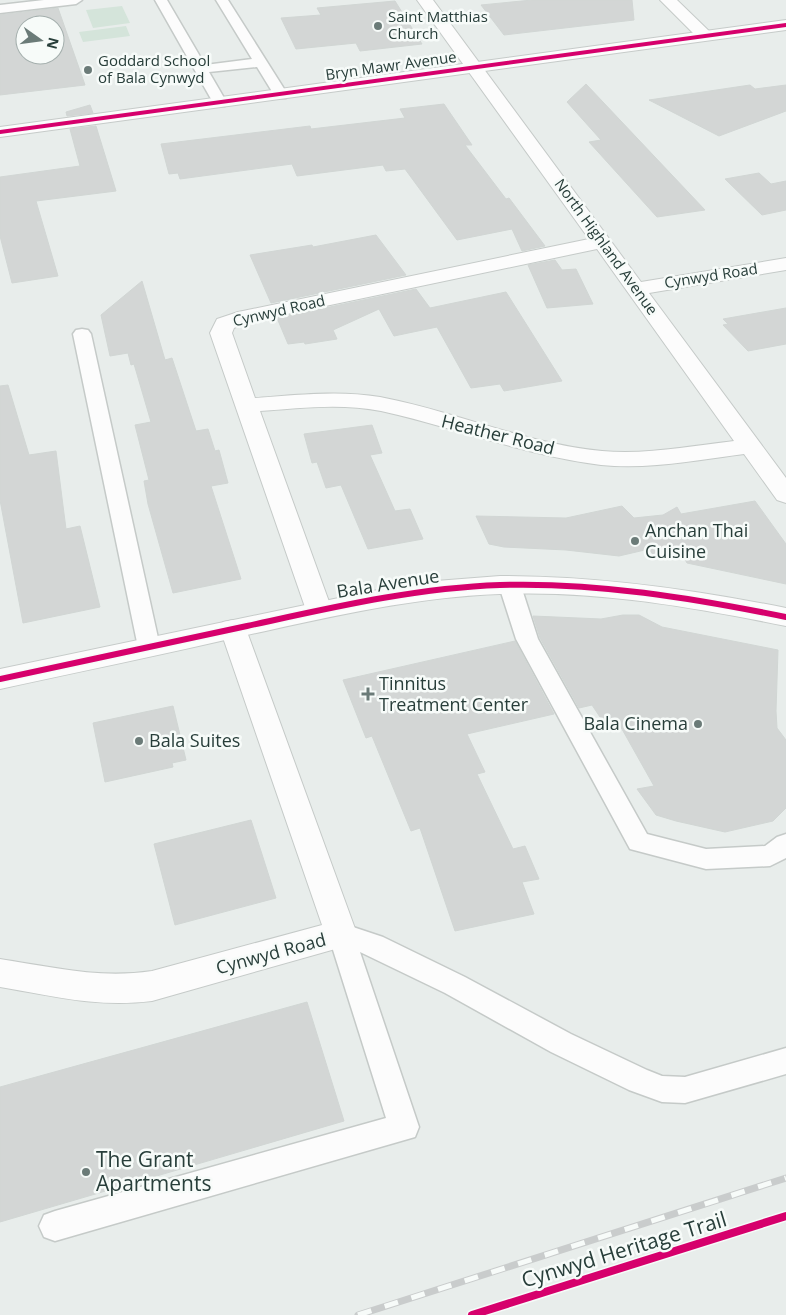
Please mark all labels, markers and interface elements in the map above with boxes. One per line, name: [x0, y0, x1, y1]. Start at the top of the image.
place label: Saint Matthias Church: [388, 6, 488, 43]
north arrow: [15, 15, 65, 65]
marker: Saint Matthias Church: [372, 20, 384, 32]
text: N: [43, 35, 64, 51]
street label: Bryn Mawr Avenue: [324, 46, 458, 84]
place label: Goddard School of Bala Cynwyd: [98, 50, 210, 87]
marker: Goddard School of Bala Cynwyd: [82, 64, 94, 76]
street label: North Highland Avenue: [551, 174, 663, 319]
street label: Cynwyd Road: [663, 258, 759, 292]
street label: Cynwyd Road: [231, 290, 327, 330]
street label: Heather Road: [439, 408, 557, 460]
place label: Anchan Thai Cuisine: [645, 518, 748, 563]
marker: Anchan Thai Cuisine: [629, 535, 641, 547]
street label: Bala Avenue: [335, 563, 441, 603]
place label: Tinnitus Treatment Center: [379, 671, 529, 716]
marker: Tinnitus Treatment Center: [361, 687, 375, 701]
place label: Bala Cinema: [583, 711, 688, 735]
marker: Bala Cinema: [692, 718, 704, 730]
place label: Bala Suites: [149, 728, 240, 752]
marker: Bala Suites: [133, 735, 145, 747]
street label: Cynwyd Road: [213, 927, 328, 979]
place label: The Grant Apartments: [96, 1145, 211, 1197]
marker: The Grant Apartments: [80, 1166, 92, 1178]
street label: Cynwyd Heritage Trail: [518, 1205, 730, 1294]

